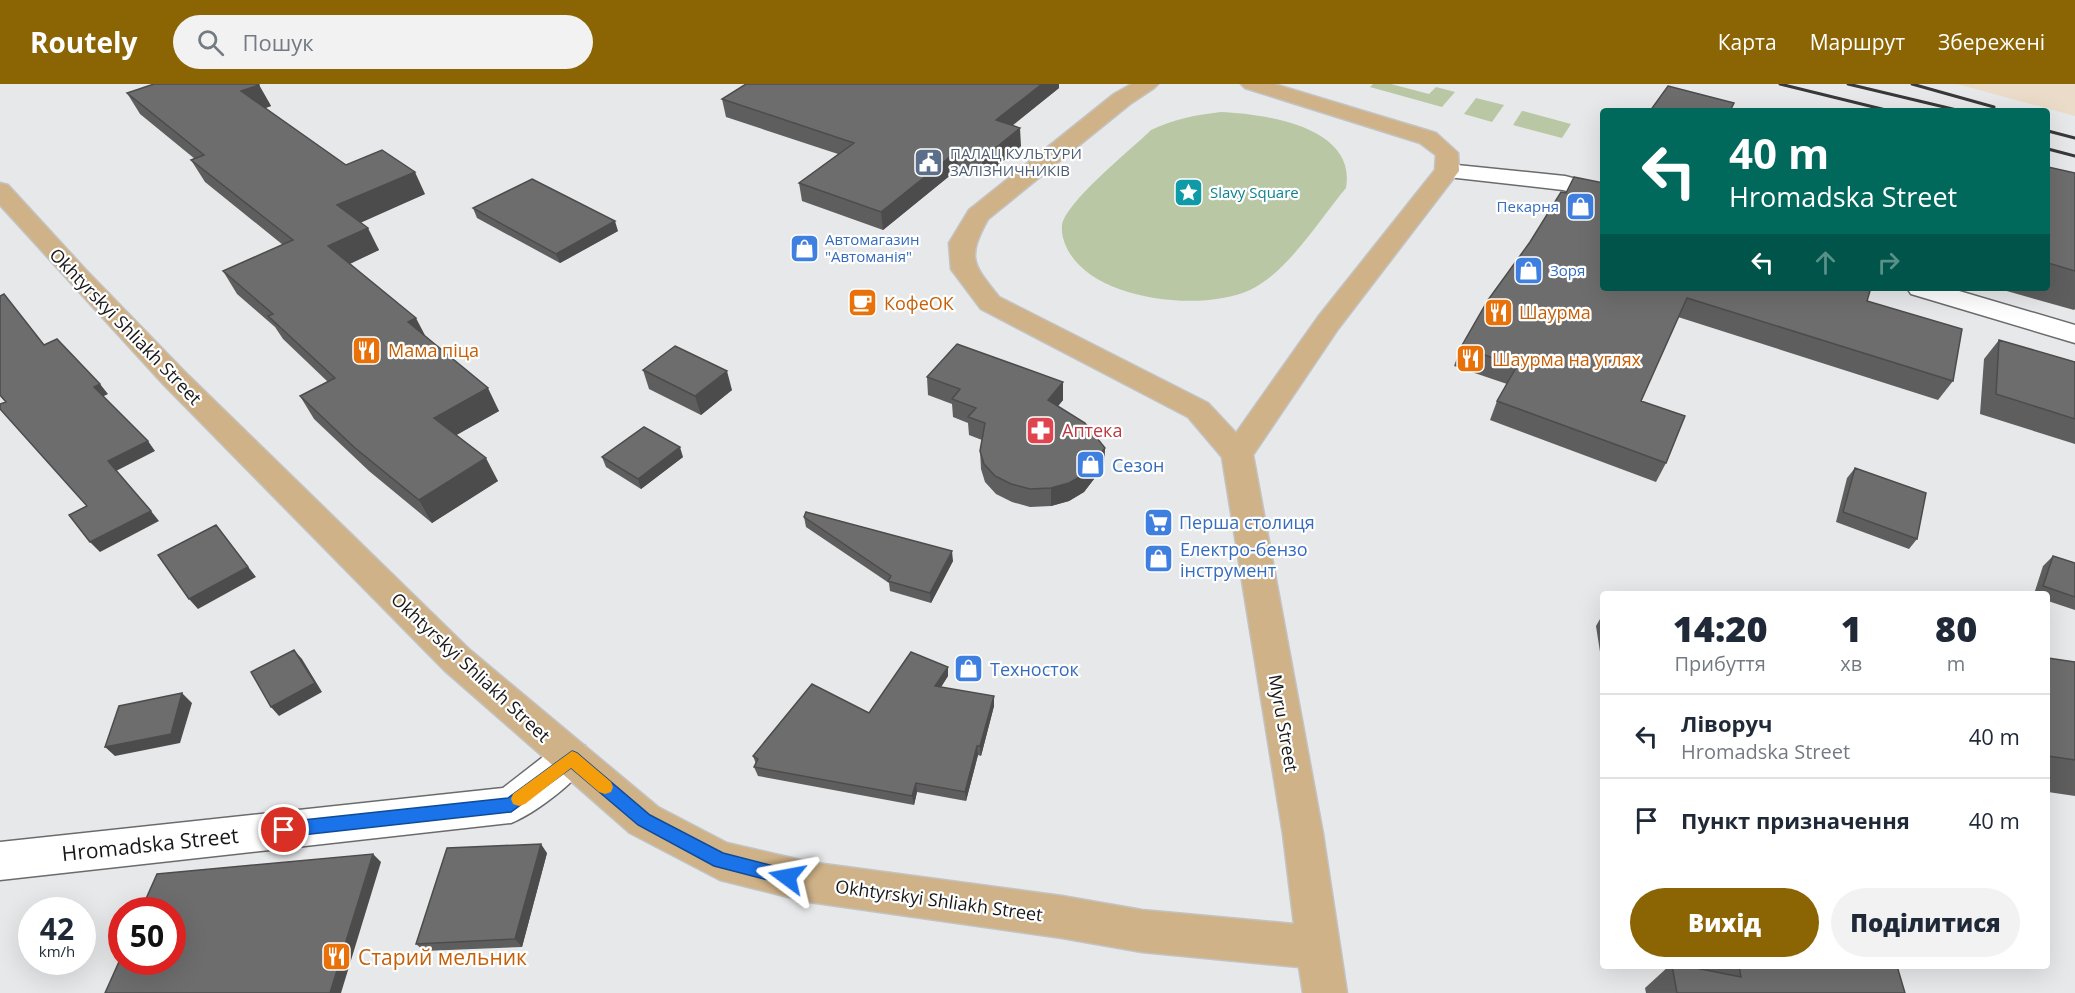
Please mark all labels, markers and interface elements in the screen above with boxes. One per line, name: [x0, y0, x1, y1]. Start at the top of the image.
search box: [173, 15, 593, 69]
text: Routely: [30, 23, 137, 61]
icon: search: [194, 26, 227, 59]
text: Пошук: [242, 27, 314, 57]
text: Карта: [1718, 28, 1777, 56]
text: Маршрут: [1810, 28, 1905, 56]
text: Збережені: [1938, 28, 2045, 56]
text: 40 m: [1729, 124, 1829, 181]
icon: left: [1630, 132, 1708, 210]
place label: ПАЛАЦ КУЛЬТУРИ ЗАЛIЗНИЧНИКIВ: [950, 143, 1082, 180]
public building icon: ПАЛАЦ КУЛЬТУРИ ЗАЛIЗНИЧНИКIВ: [913, 146, 945, 178]
place icon: Slavy Square: [1173, 176, 1205, 208]
text: Hromadska Street: [1729, 178, 1957, 215]
place label: Slavy Square: [1210, 182, 1299, 202]
shop icon: Пекарня: [1564, 190, 1596, 222]
place label: Пекарня: [1497, 196, 1559, 216]
place label: Автомагазин "Автоманія": [825, 229, 920, 266]
shop icon: Автомагазин "Автоманія": [788, 232, 820, 264]
street label: Okhtyrskyi Shliakh Street: [45, 242, 207, 410]
icon: left: [1746, 246, 1779, 279]
icon: ahead: [1809, 246, 1842, 279]
icon: right: [1872, 246, 1905, 279]
shop icon: Зоря: [1513, 254, 1545, 286]
place label: Зоря: [1550, 260, 1585, 280]
cafe icon: КофеОК: [847, 287, 879, 319]
place label: КофеОК: [884, 291, 954, 315]
restaurant icon: Шаурма: [1482, 296, 1514, 328]
place label: Шаурма: [1519, 300, 1591, 324]
restaurant icon: Мама піца: [351, 334, 383, 366]
place label: Мама піца: [388, 338, 479, 362]
restaurant icon: Шаурма на углях: [1455, 343, 1487, 375]
place label: Шаурма на углях: [1492, 347, 1642, 371]
pharmacy icon: Аптека: [1025, 414, 1057, 446]
place label: Аптека: [1062, 418, 1122, 442]
shop icon: Сезон: [1075, 449, 1107, 481]
place label: Сезон: [1112, 453, 1164, 477]
supermarket icon: Перша столиця: [1142, 506, 1174, 538]
place label: Перша столиця: [1179, 510, 1315, 534]
place label: Електро-бензо інструмент: [1180, 537, 1308, 582]
shop icon: Електро-бензо інструмент: [1143, 543, 1175, 575]
street label: Okhtyrskyi Shliakh Street: [386, 587, 556, 747]
text: 14:20: [1673, 604, 1768, 653]
text: 1: [1841, 604, 1862, 653]
text: 80: [1935, 604, 1977, 653]
text: Прибуття: [1674, 650, 1766, 677]
text: хв: [1840, 650, 1862, 677]
text: m: [1947, 650, 1965, 677]
shop icon: Техносток: [953, 653, 985, 685]
place label: Техносток: [990, 657, 1080, 681]
street label: Myru Street: [1264, 672, 1304, 774]
text: Ліворуч: [1681, 708, 1772, 738]
icon: left: [1630, 720, 1663, 753]
text: 40 m: [1969, 721, 2020, 751]
text: Hromadska Street: [1681, 738, 1850, 765]
pin: [258, 804, 309, 855]
icon: arrive: [1630, 804, 1663, 837]
text: Пункт призначення: [1681, 805, 1910, 835]
text: 40 m: [1969, 805, 2020, 835]
icon: arrive: [267, 813, 300, 846]
street label: Hromadska Street: [60, 821, 240, 867]
position arrow: [755, 845, 819, 909]
street label: Okhtyrskyi Shliakh Street: [834, 874, 1044, 926]
button: Вихід: [1630, 888, 1819, 957]
button: Поділитися: [1831, 888, 2020, 957]
speed limit sign: 50: [108, 897, 186, 975]
text: 42: [40, 908, 74, 949]
text: km/h: [39, 941, 75, 961]
restaurant icon: Старий мельник: [321, 941, 353, 973]
place label: Старий мельник: [358, 943, 527, 971]

